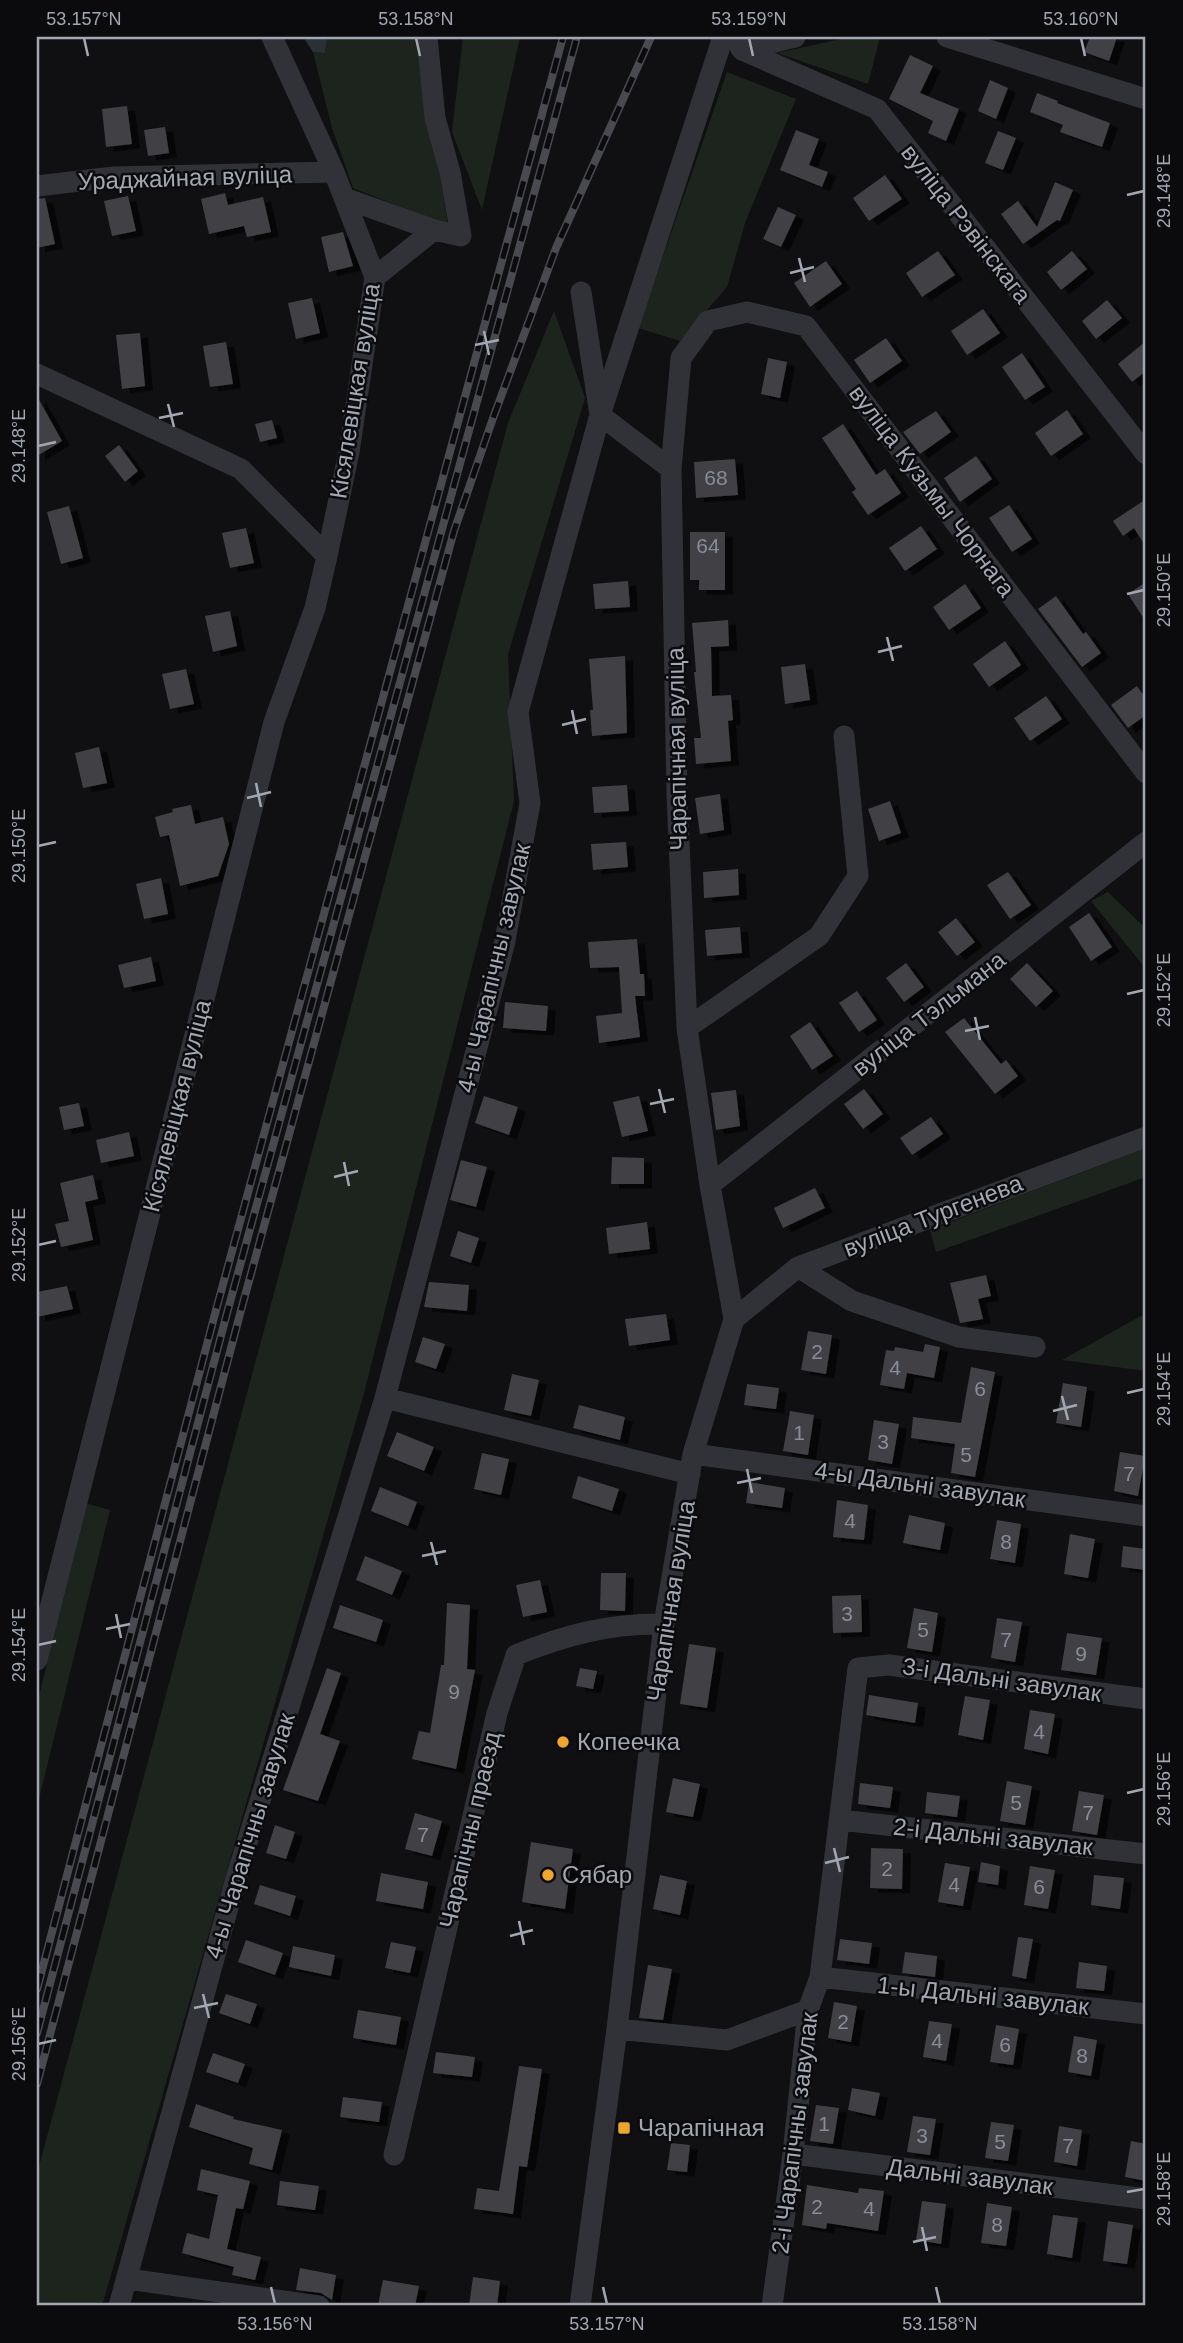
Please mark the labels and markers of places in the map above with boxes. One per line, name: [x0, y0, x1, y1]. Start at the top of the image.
place label: Копеечка: [577, 1728, 681, 1755]
marker: Копеечка: [555, 1734, 571, 1750]
place label: Сябар: [562, 1861, 632, 1888]
marker: Сябар: [540, 1867, 556, 1883]
place label: Чарапічная: [638, 2114, 764, 2141]
marker: Чарапічная: [616, 2120, 632, 2136]

